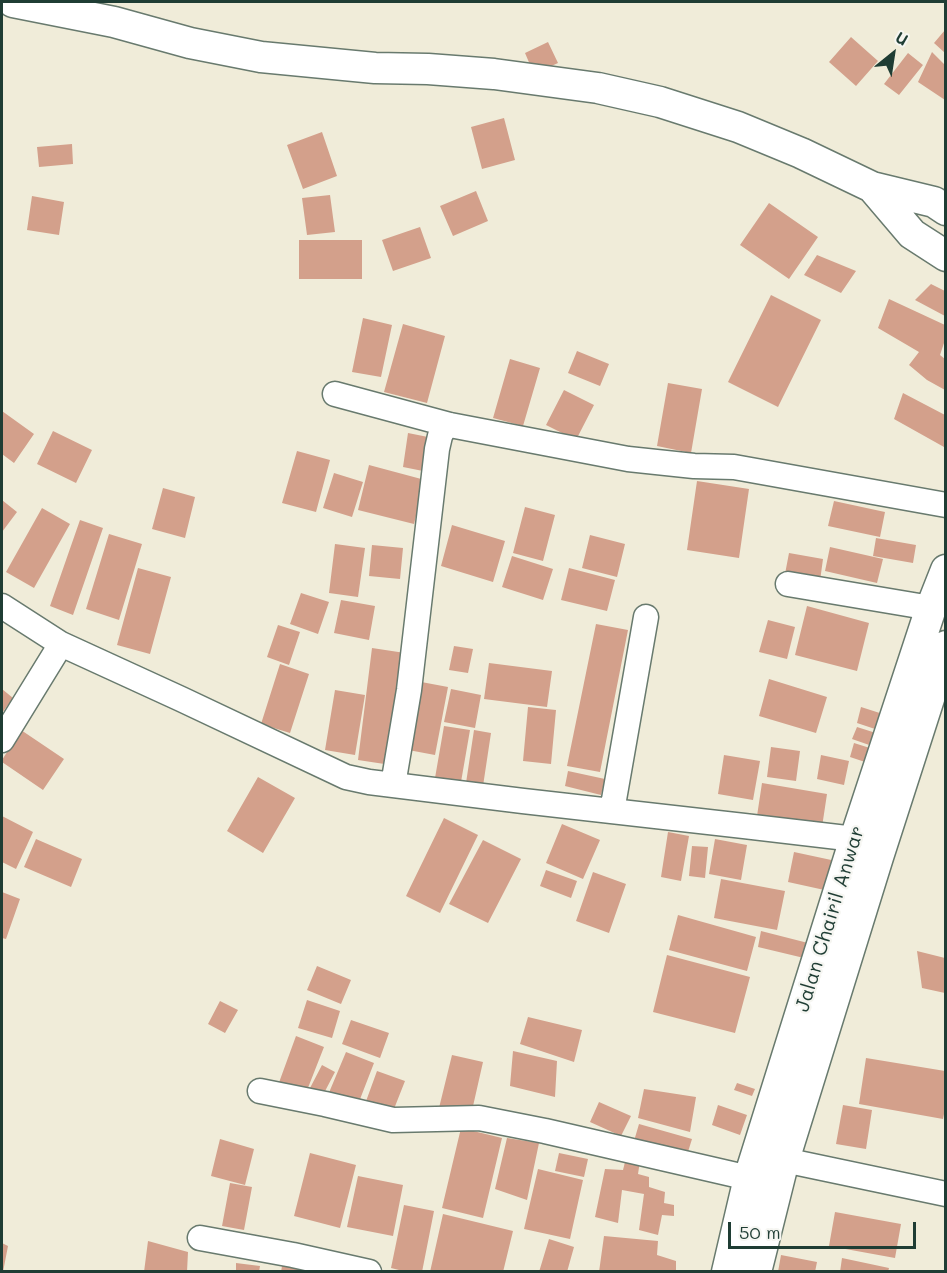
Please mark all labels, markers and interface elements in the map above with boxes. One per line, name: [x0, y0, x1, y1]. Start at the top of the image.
north arrow: [863, 24, 923, 84]
text: U: [892, 26, 912, 50]
street label: Jalan Chairil Anwar: [790, 823, 870, 1015]
scale bar: [731, 1210, 918, 1248]
text: 50 m: [739, 1220, 781, 1244]

